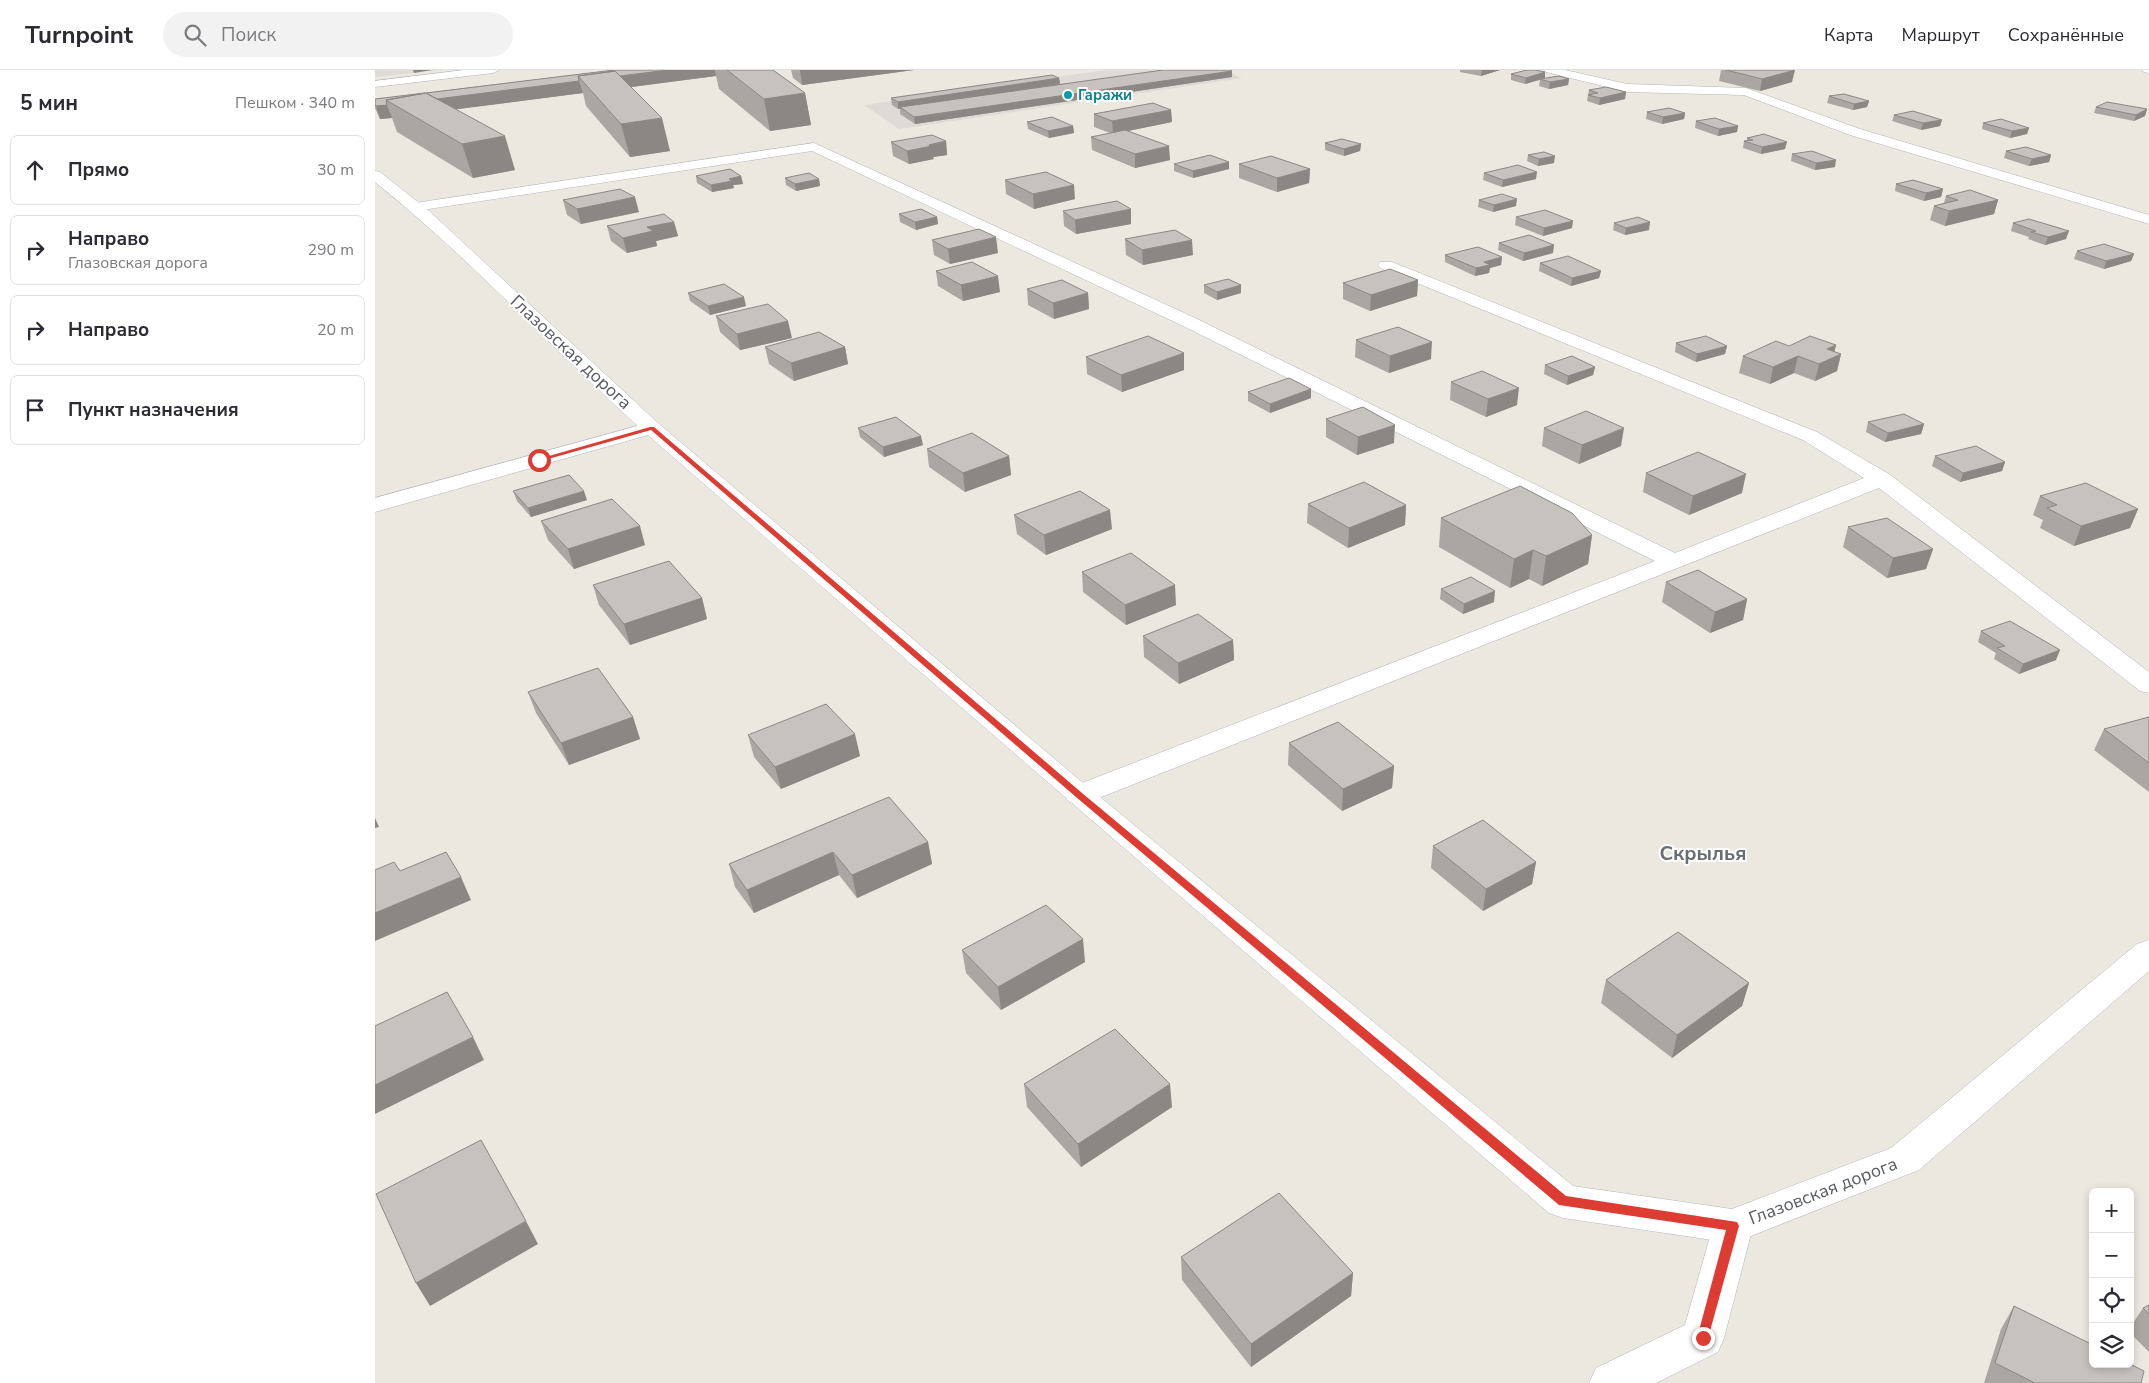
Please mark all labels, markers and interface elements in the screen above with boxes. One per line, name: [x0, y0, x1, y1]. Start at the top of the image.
search box: [163, 12, 513, 57]
text: Turnpoint: [25, 19, 133, 51]
icon: search: [181, 21, 209, 49]
text: Поиск: [221, 22, 276, 48]
text: Карта: [1824, 23, 1874, 47]
text: Маршрут: [1902, 23, 1980, 47]
text: Сохранённые: [2008, 23, 2124, 47]
place label: Гаражи: [1078, 85, 1132, 105]
text: 5 мин: [20, 89, 78, 117]
marker: Гаражи: [1062, 89, 1074, 101]
text: Пешком · 340 m: [235, 92, 355, 114]
icon: ahead: [21, 156, 49, 184]
text: Прямо: [68, 157, 129, 183]
text: 30 m: [317, 159, 354, 181]
text: Направо: [68, 226, 149, 252]
icon: right: [21, 236, 49, 264]
text: 290 m: [307, 239, 354, 261]
text: Глазовская дорога: [68, 252, 208, 274]
street label: Глазовская дорога: [505, 290, 637, 414]
icon: right: [21, 316, 49, 344]
text: Направо: [68, 317, 149, 343]
text: 20 m: [317, 319, 354, 341]
icon: arrive: [21, 396, 49, 424]
text: Пункт назначения: [68, 397, 239, 423]
route start: [528, 449, 551, 472]
district label: Скрылья: [1660, 840, 1746, 867]
street label: Глазовская дорога: [1745, 1152, 1901, 1230]
map controls: [2089, 1188, 2134, 1368]
button: +: [2089, 1188, 2134, 1233]
button: −: [2089, 1233, 2134, 1278]
button: locate: [2089, 1278, 2134, 1323]
button: layers: [2089, 1323, 2134, 1368]
route end: [1692, 1327, 1715, 1350]

